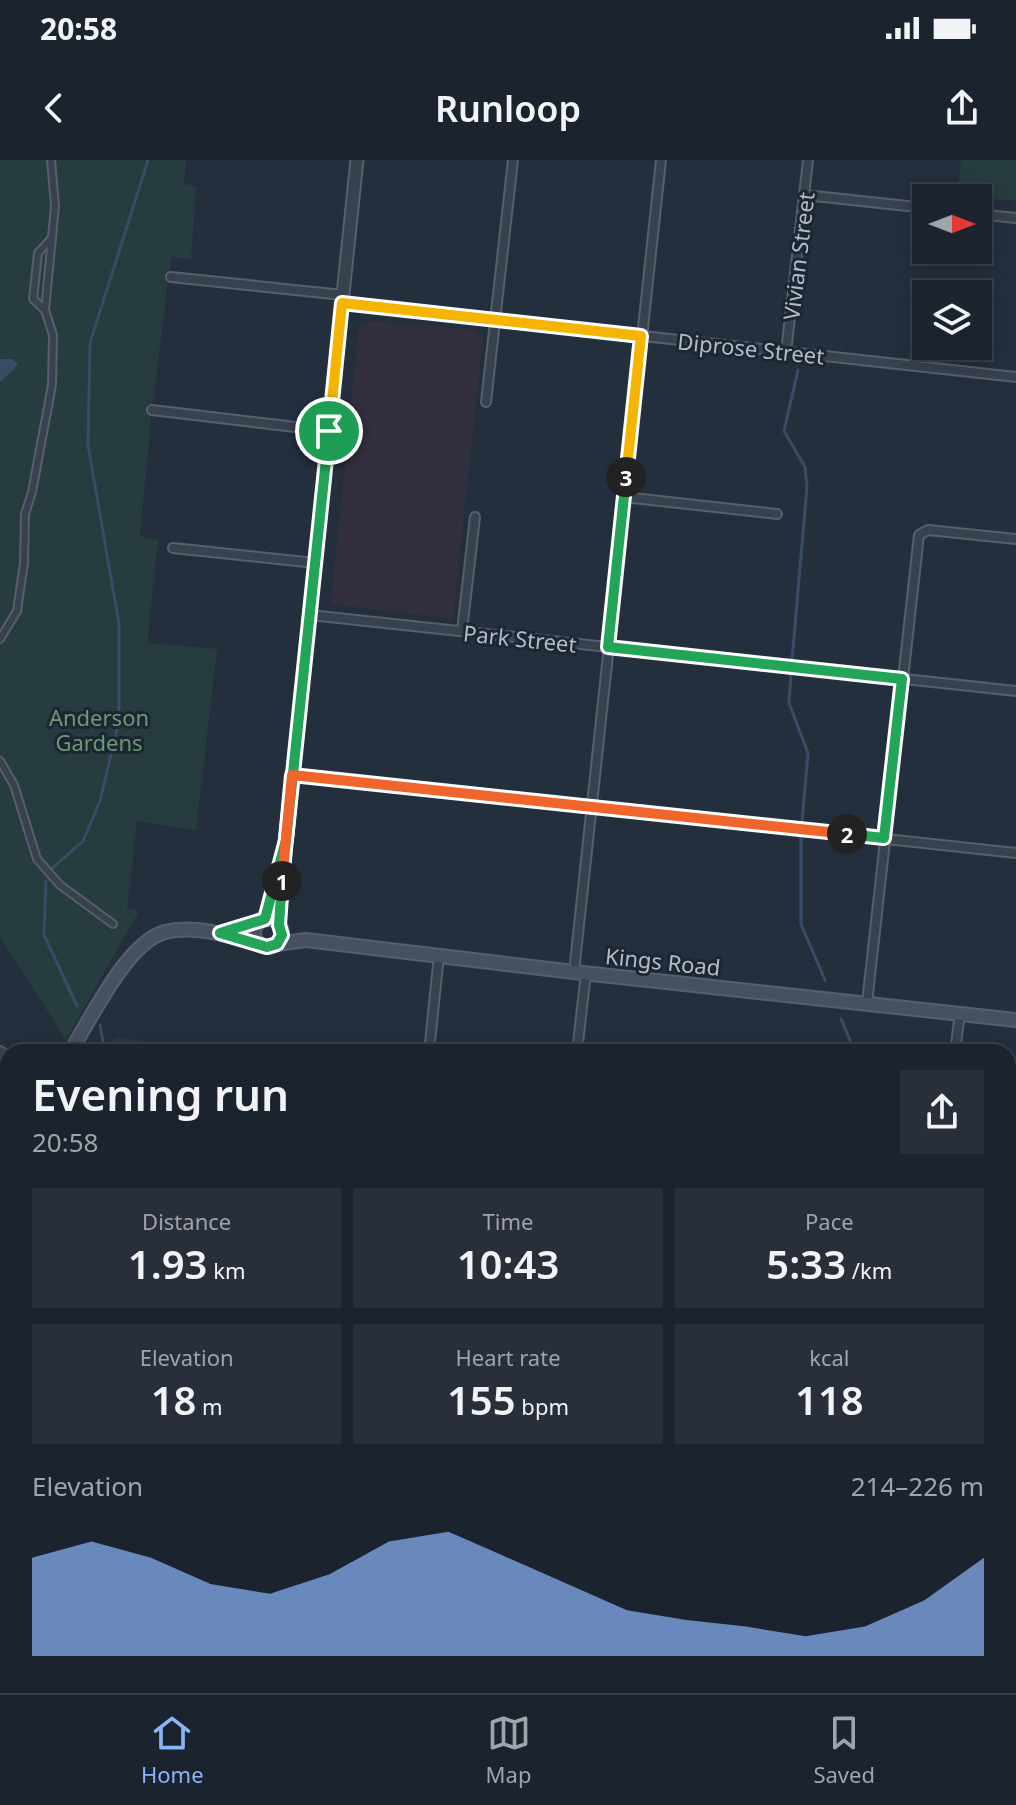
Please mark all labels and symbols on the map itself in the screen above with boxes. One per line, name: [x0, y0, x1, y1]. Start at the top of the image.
north arrow: [912, 184, 992, 264]
street label: Vivian Street: [775, 190, 821, 322]
street label: Diprose Street: [676, 325, 826, 371]
pin: [295, 397, 363, 465]
pin: 3: [606, 457, 646, 497]
street label: Park Street: [462, 617, 578, 659]
park label: Anderson Gardens: [49, 702, 149, 757]
pin: 2: [827, 814, 867, 854]
pin: 1: [262, 861, 302, 901]
street label: Kings Road: [604, 940, 722, 982]

